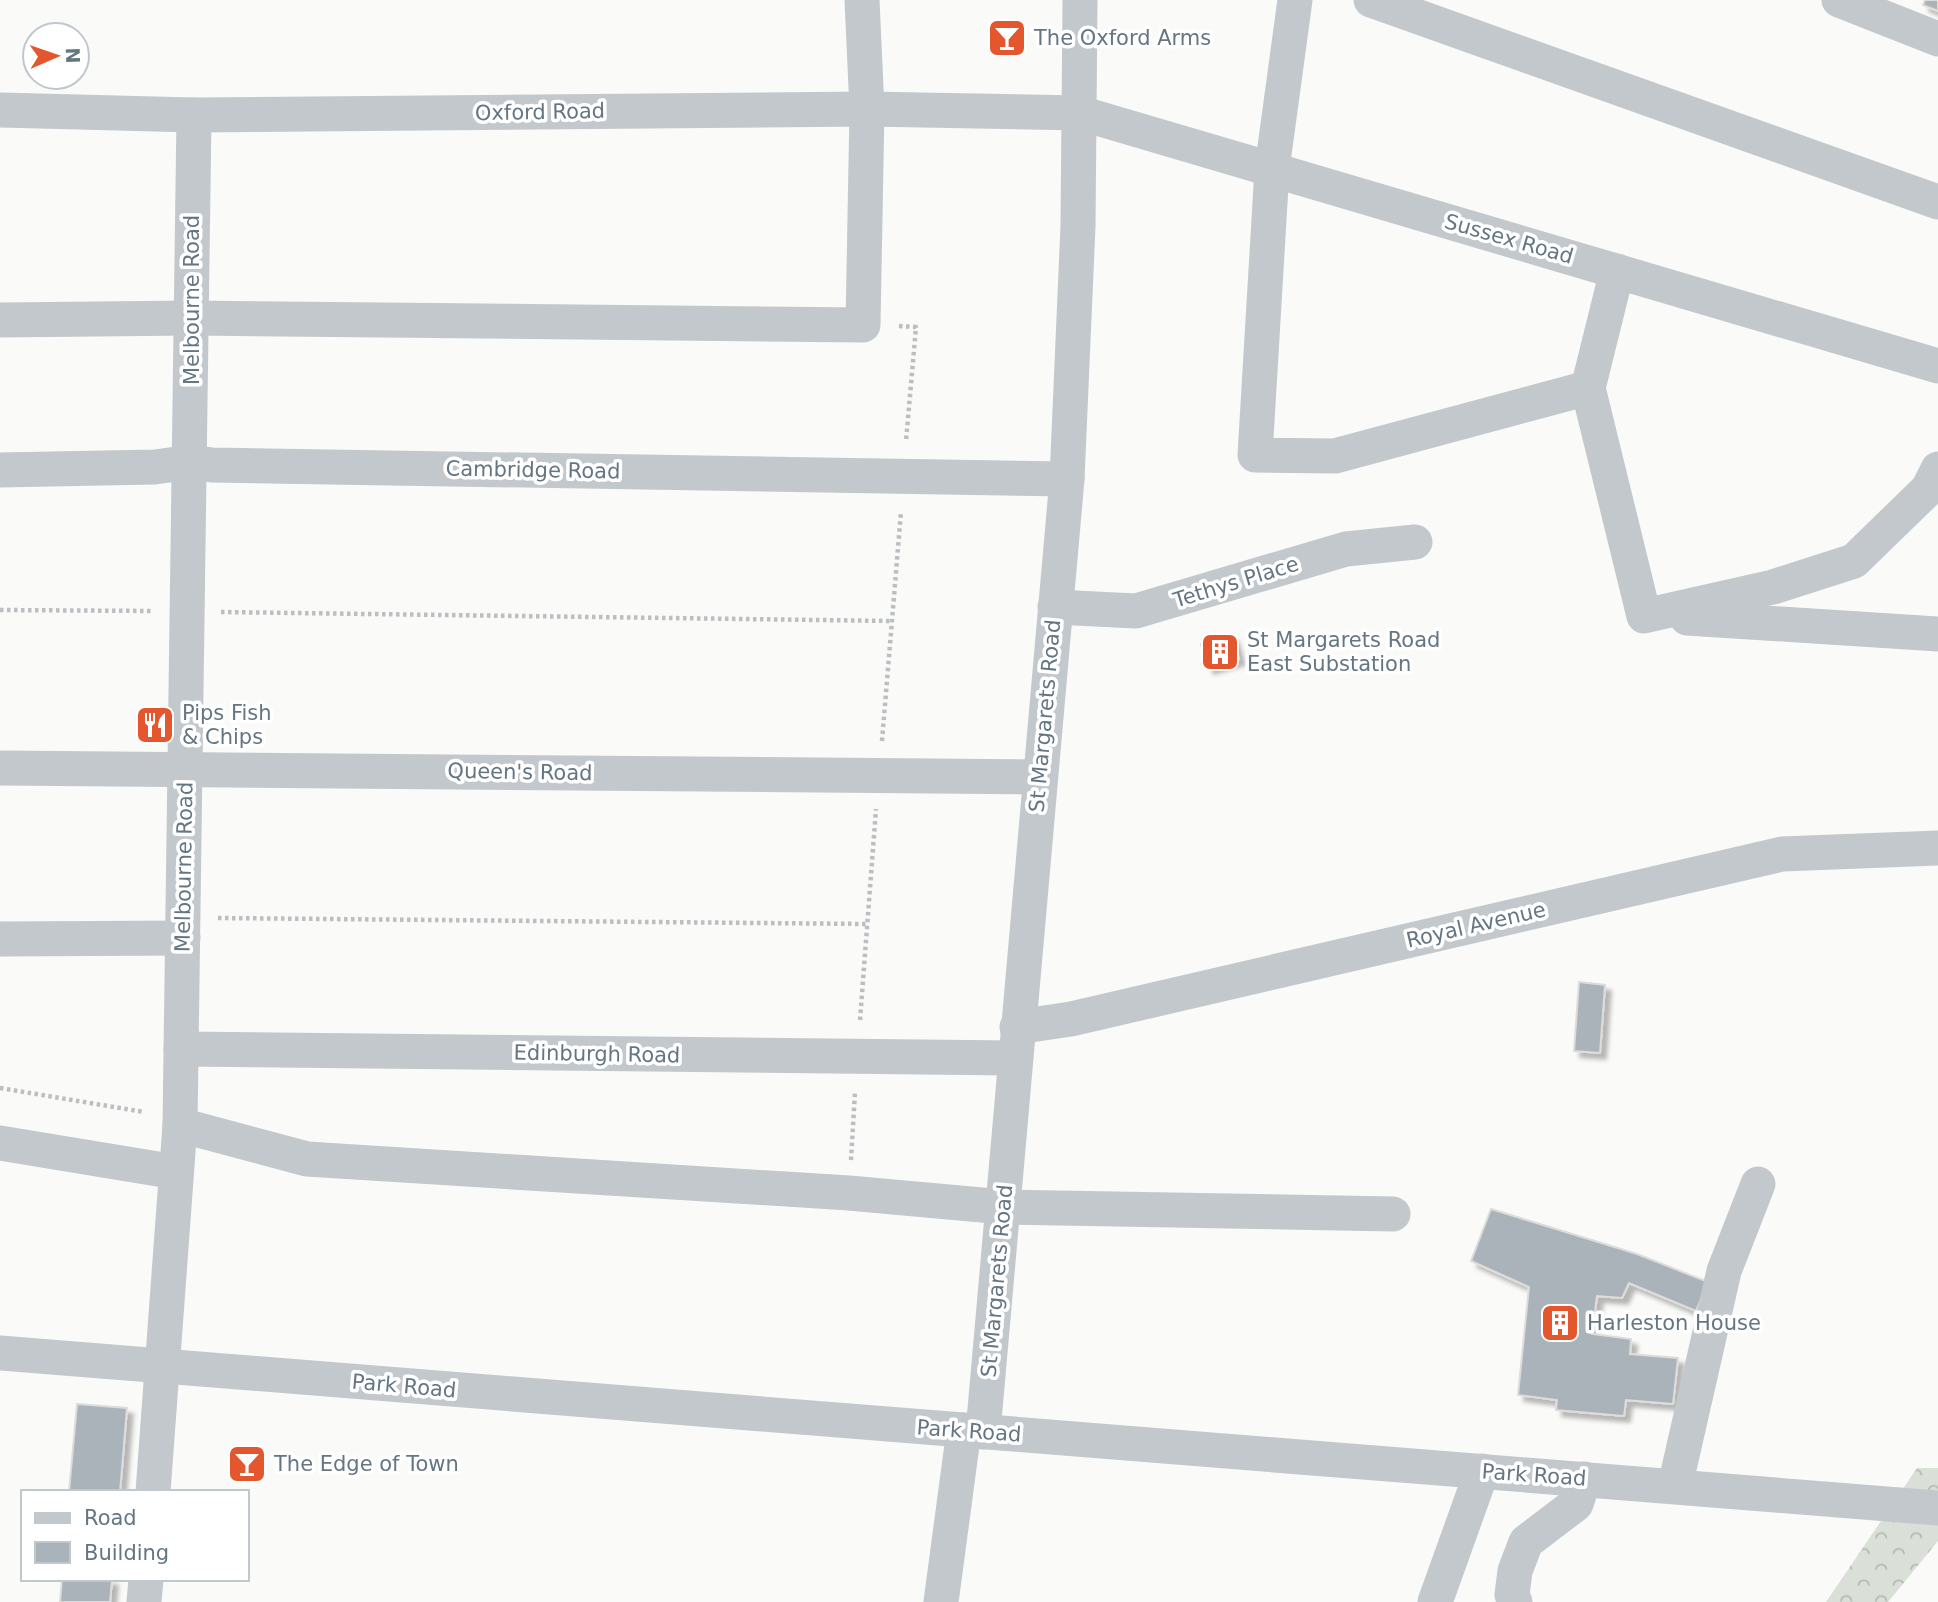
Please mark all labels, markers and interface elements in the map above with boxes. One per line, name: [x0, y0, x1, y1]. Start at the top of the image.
bar icon: The Oxford Arms: [986, 17, 1028, 59]
north arrow: [21, 21, 91, 91]
place label: The Oxford Arms: [1033, 26, 1211, 50]
text: N: [62, 47, 84, 64]
street label: Oxford Road: [475, 99, 605, 125]
street label: Sussex Road: [1442, 209, 1576, 269]
street label: Melbourne Road: [180, 215, 204, 385]
street label: Cambridge Road: [445, 456, 621, 484]
street label: Tethys Place: [1170, 552, 1301, 613]
street label: St Margarets Road: [1025, 619, 1065, 813]
place label: St Margarets Road East Substation: [1247, 628, 1440, 676]
building icon: St Margarets Road East Substation: [1199, 631, 1241, 673]
place label: Pips Fish & Chips: [182, 701, 272, 749]
restaurant icon: Pips Fish & Chips: [134, 704, 176, 746]
street label: Queen's Road: [447, 759, 593, 785]
street label: Melbourne Road: [171, 782, 197, 952]
street label: Royal Avenue: [1404, 897, 1548, 953]
street label: Edinburgh Road: [513, 1041, 681, 1067]
street label: St Margarets Road: [977, 1184, 1017, 1378]
building icon: Harleston House: [1539, 1302, 1581, 1344]
place label: Harleston House: [1587, 1311, 1761, 1335]
street label: Park Road: [351, 1369, 457, 1403]
street label: Park Road: [916, 1415, 1022, 1447]
bar icon: The Edge of Town: [226, 1443, 268, 1485]
place label: The Edge of Town: [273, 1452, 459, 1476]
street label: Park Road: [1481, 1459, 1587, 1491]
legend: [21, 1490, 248, 1581]
text: Road: [84, 1506, 137, 1530]
text: Building: [84, 1541, 169, 1565]

